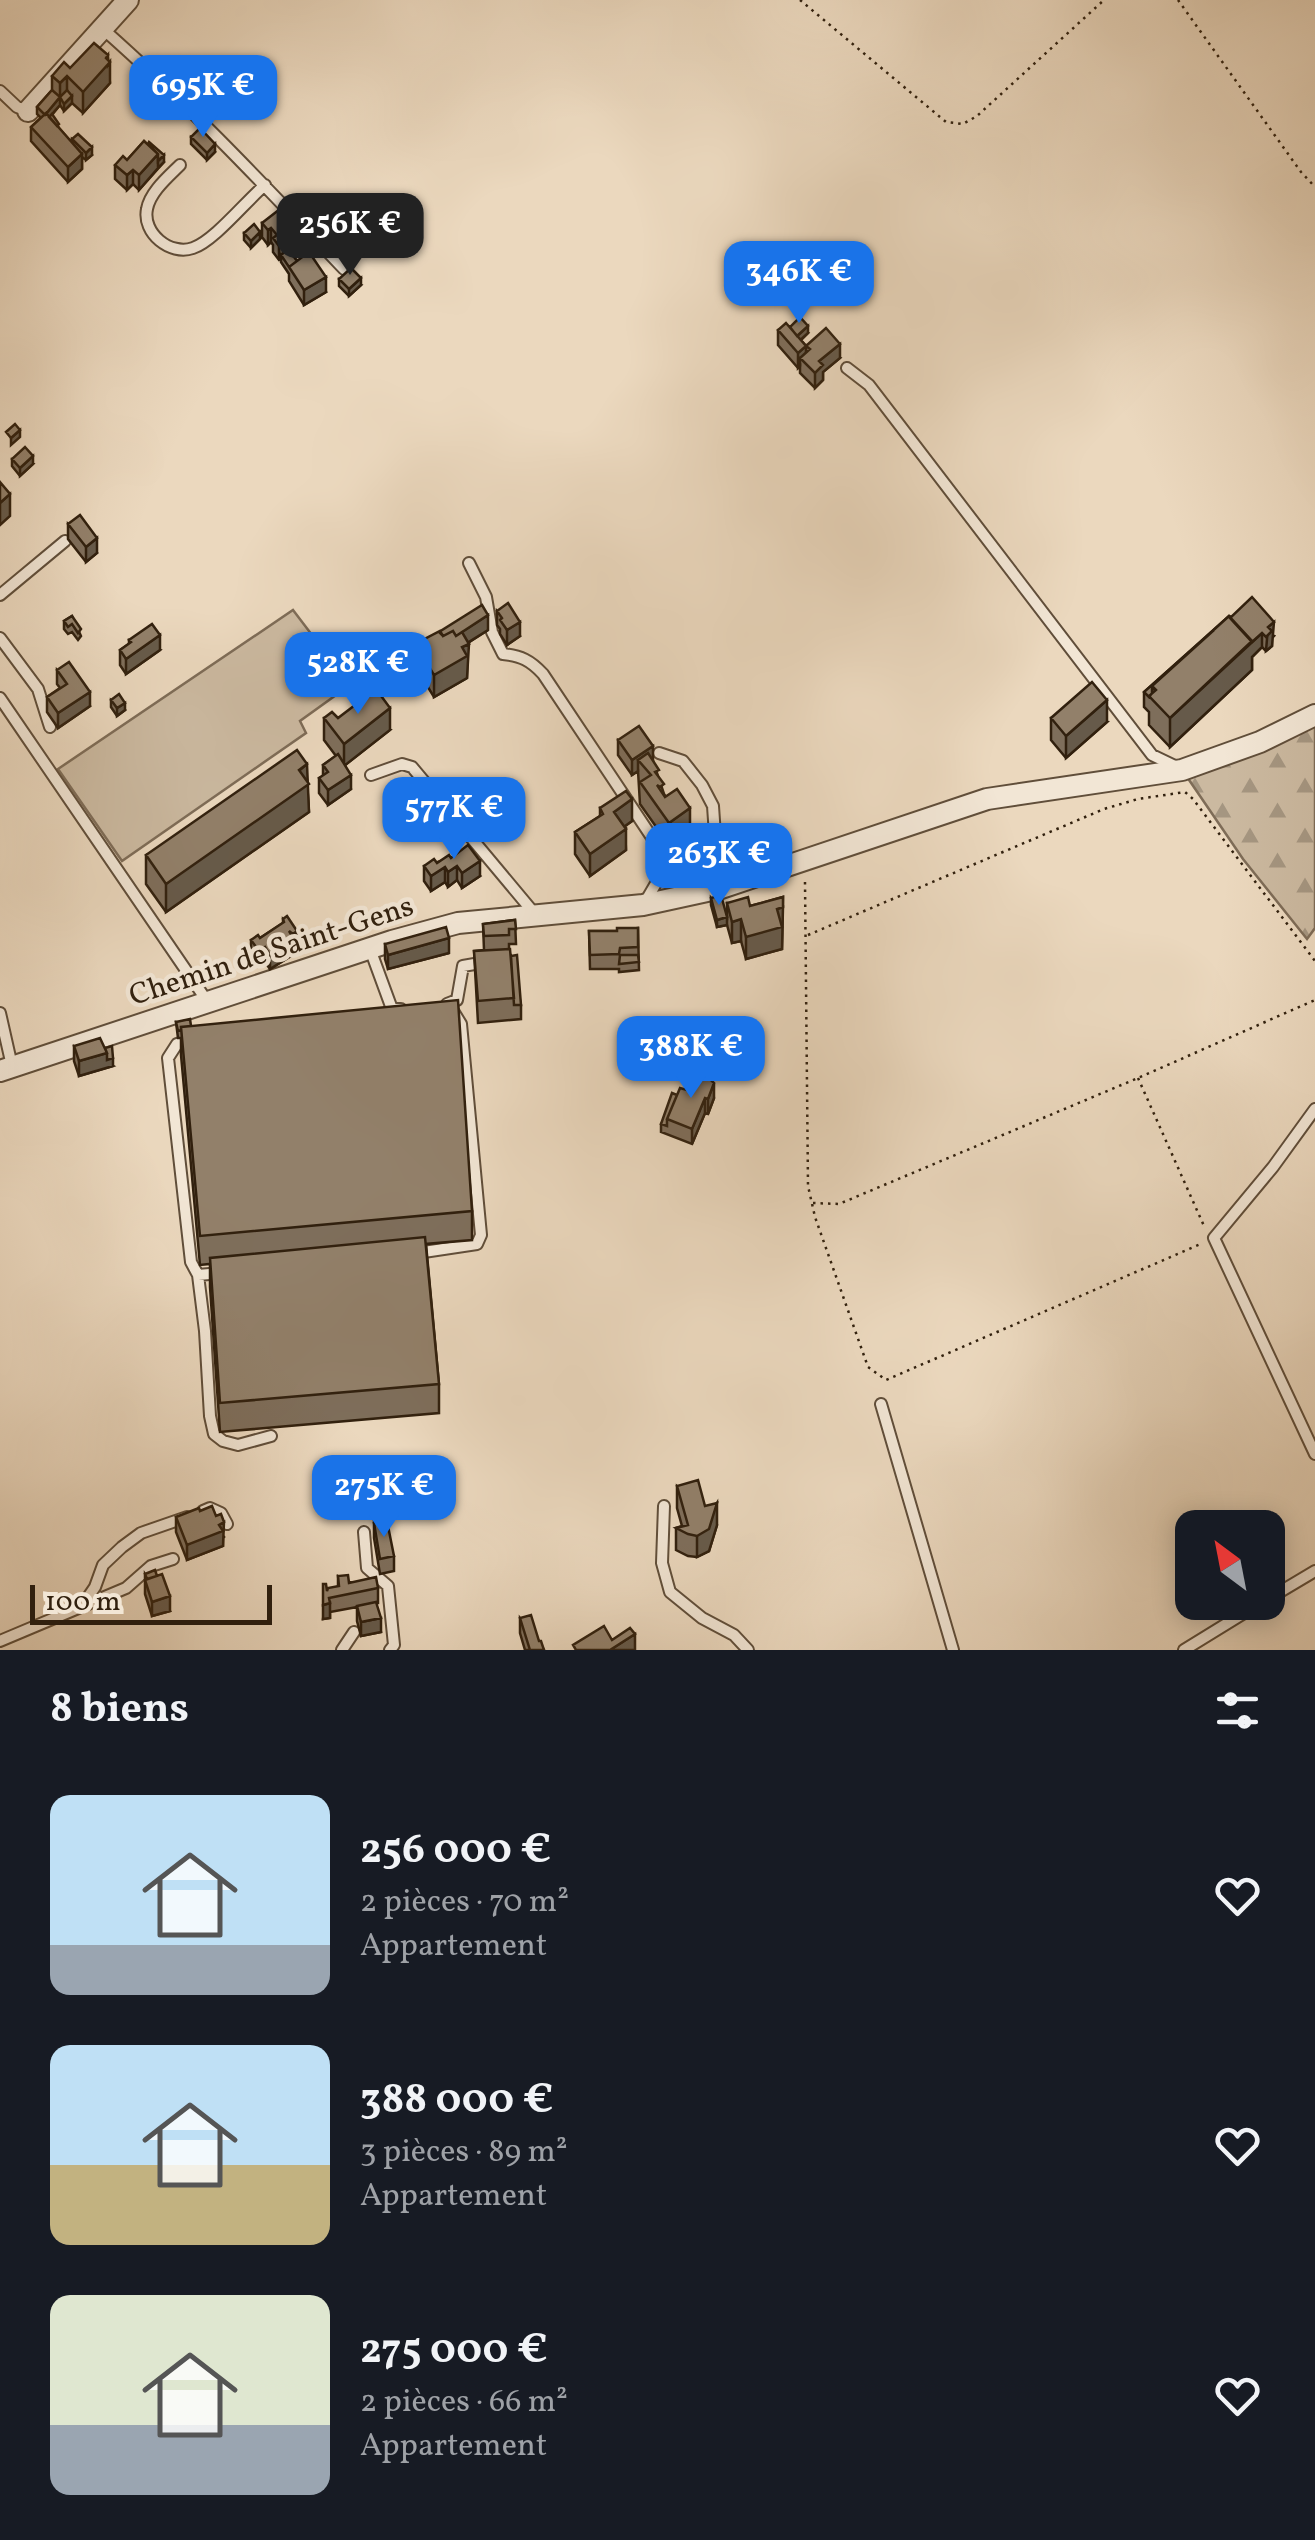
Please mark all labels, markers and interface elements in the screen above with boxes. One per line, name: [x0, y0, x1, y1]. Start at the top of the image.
pin: 695K €: [122, 55, 284, 140]
text: 695K €: [151, 65, 255, 109]
pin: 256K €: [269, 193, 431, 278]
text: 256K €: [299, 203, 401, 247]
pin: 346K €: [718, 241, 880, 326]
text: 346K €: [746, 251, 852, 295]
pin: 528K €: [277, 632, 439, 717]
text: 528K €: [307, 642, 409, 686]
pin: 577K €: [373, 777, 535, 862]
text: 577K €: [404, 787, 504, 831]
pin: 263K €: [638, 823, 800, 908]
text: 263K €: [667, 833, 771, 877]
street label: Chemin de Saint-Gens: [124, 886, 419, 1018]
pin: 388K €: [610, 1016, 772, 1101]
text: 388K €: [639, 1026, 743, 1070]
pin: 275K €: [303, 1455, 465, 1540]
text: 275K €: [334, 1465, 434, 1509]
north arrow: [1175, 1510, 1285, 1620]
map controls: [1175, 1510, 1285, 1620]
scale bar: [30, 1580, 272, 1624]
text: 100 m: [45, 1583, 120, 1622]
text: 8 biens: [50, 1681, 189, 1740]
icon: filters: [1210, 1683, 1265, 1738]
text: 256 000 €: [360, 1822, 551, 1881]
icon: home: [130, 1835, 250, 1955]
icon: heart: [1210, 1868, 1265, 1923]
text: 2 pièces · 70 m²: [360, 1881, 569, 1925]
text: Appartement: [360, 1925, 547, 1969]
text: 388 000 €: [360, 2072, 553, 2131]
icon: home: [130, 2085, 250, 2205]
icon: heart: [1210, 2118, 1265, 2173]
text: 3 pièces · 89 m²: [360, 2131, 568, 2175]
text: Appartement: [360, 2175, 547, 2219]
text: 275 000 €: [360, 2322, 548, 2381]
icon: home: [130, 2335, 250, 2455]
icon: heart: [1210, 2368, 1265, 2423]
text: 2 pièces · 66 m²: [360, 2381, 568, 2425]
text: Appartement: [360, 2425, 547, 2469]

